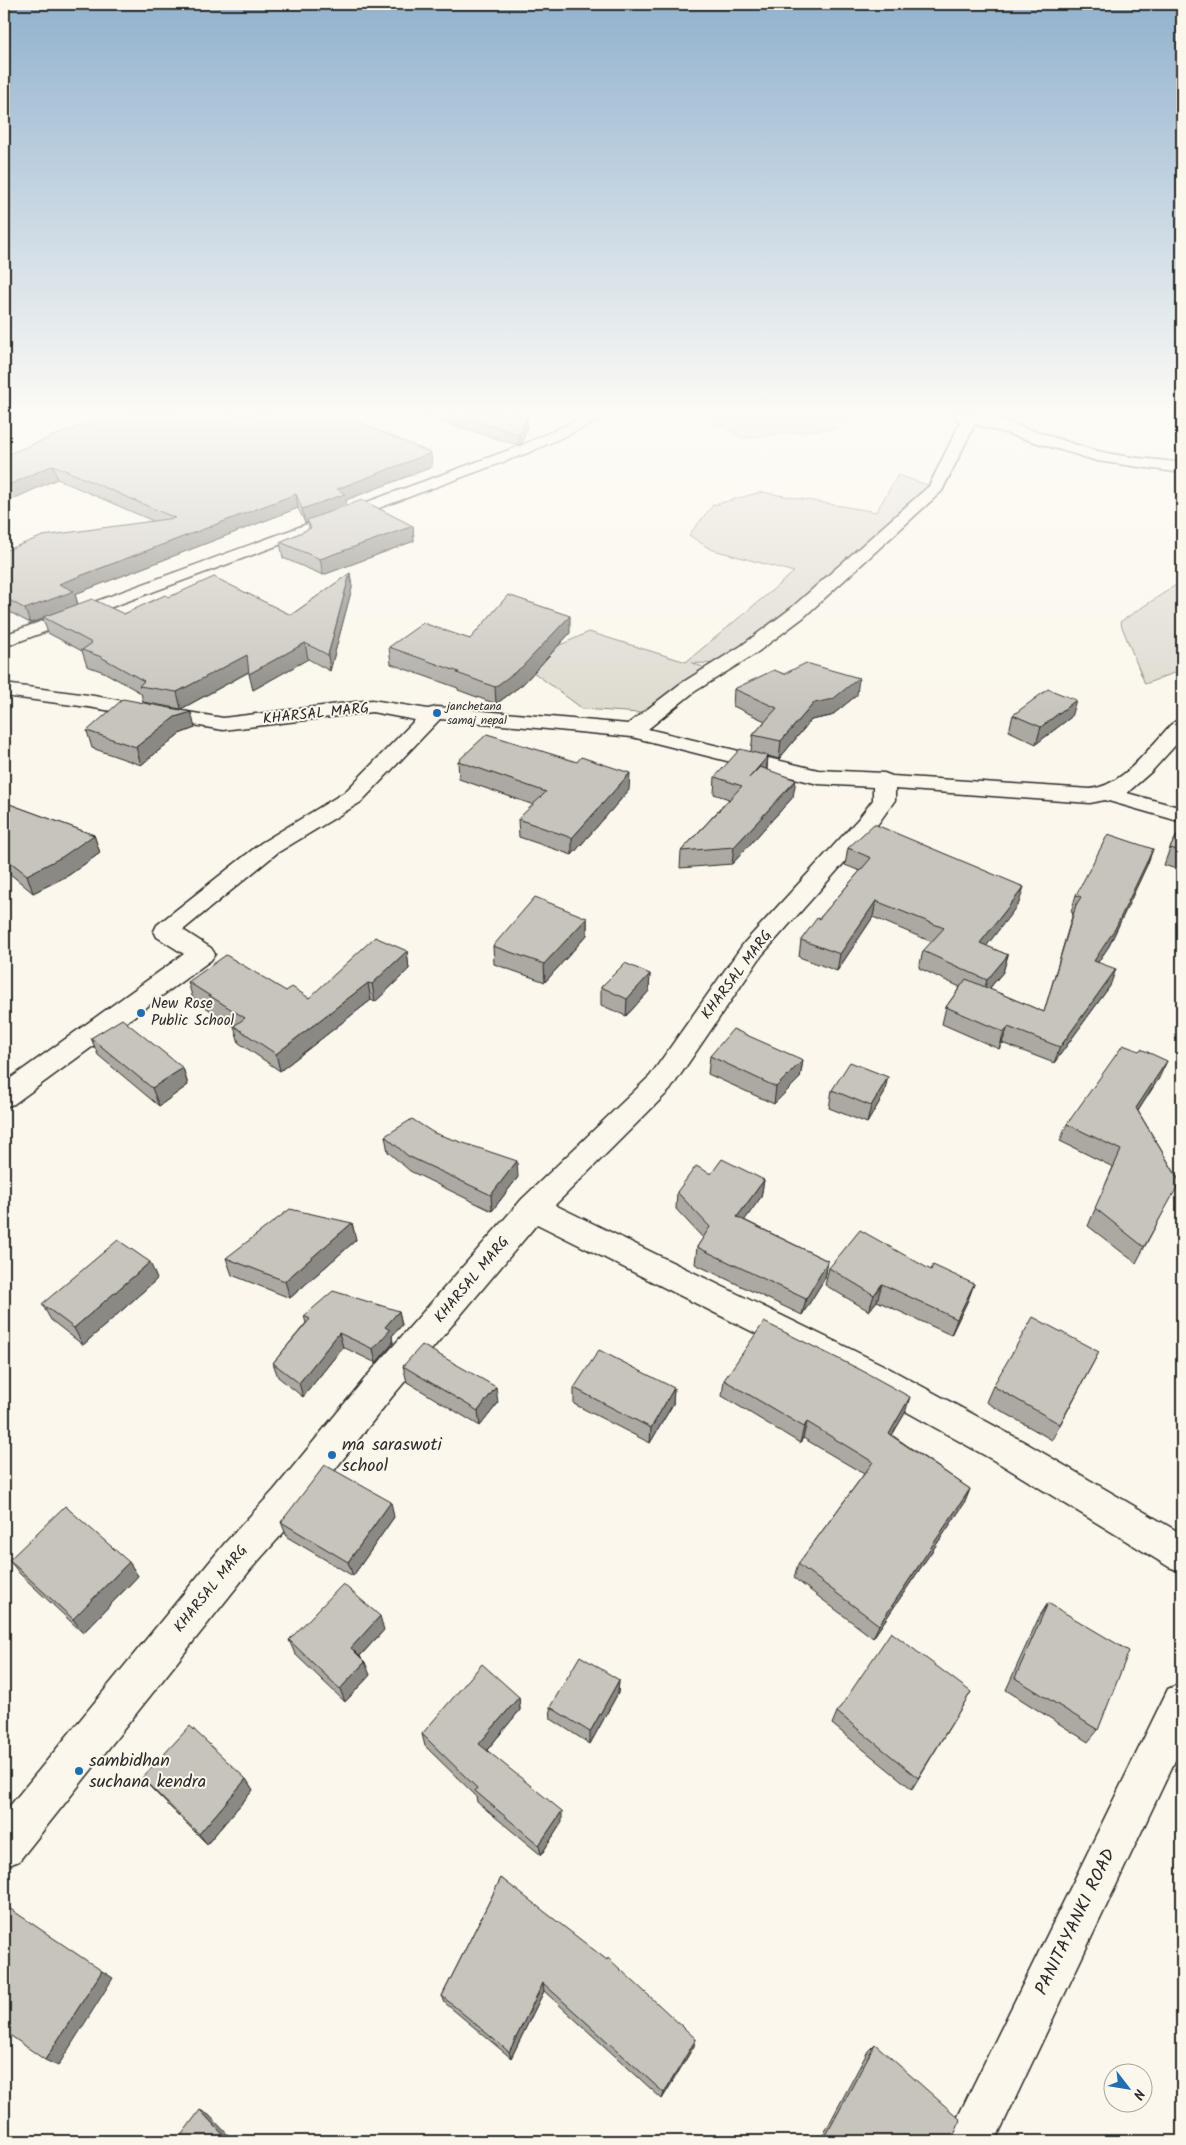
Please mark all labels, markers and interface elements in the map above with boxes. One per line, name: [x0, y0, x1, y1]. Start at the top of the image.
street label: KHARSAL MARG: [262, 696, 370, 732]
place label: janchetana samaj nepal: [444, 697, 507, 730]
marker: janchetana samaj nepal: [431, 707, 443, 719]
street label: KHARSAL MARG: [695, 925, 779, 1025]
place label: New Rose Public School: [151, 992, 234, 1033]
marker: New Rose Public School: [135, 1007, 147, 1019]
street label: KHARSAL MARG: [428, 1231, 516, 1329]
place label: ma saraswoti school: [342, 1431, 442, 1481]
marker: ma saraswoti school: [326, 1449, 338, 1461]
street label: KHARSAL MARG: [168, 1540, 254, 1638]
place label: sambidhan suchana kendra: [89, 1747, 206, 1797]
marker: sambidhan suchana kendra: [73, 1765, 85, 1777]
street label: PANITAYANKI ROAD: [1028, 1843, 1124, 2000]
north arrow: [1104, 2062, 1154, 2112]
text: N: [1126, 2085, 1150, 2104]

